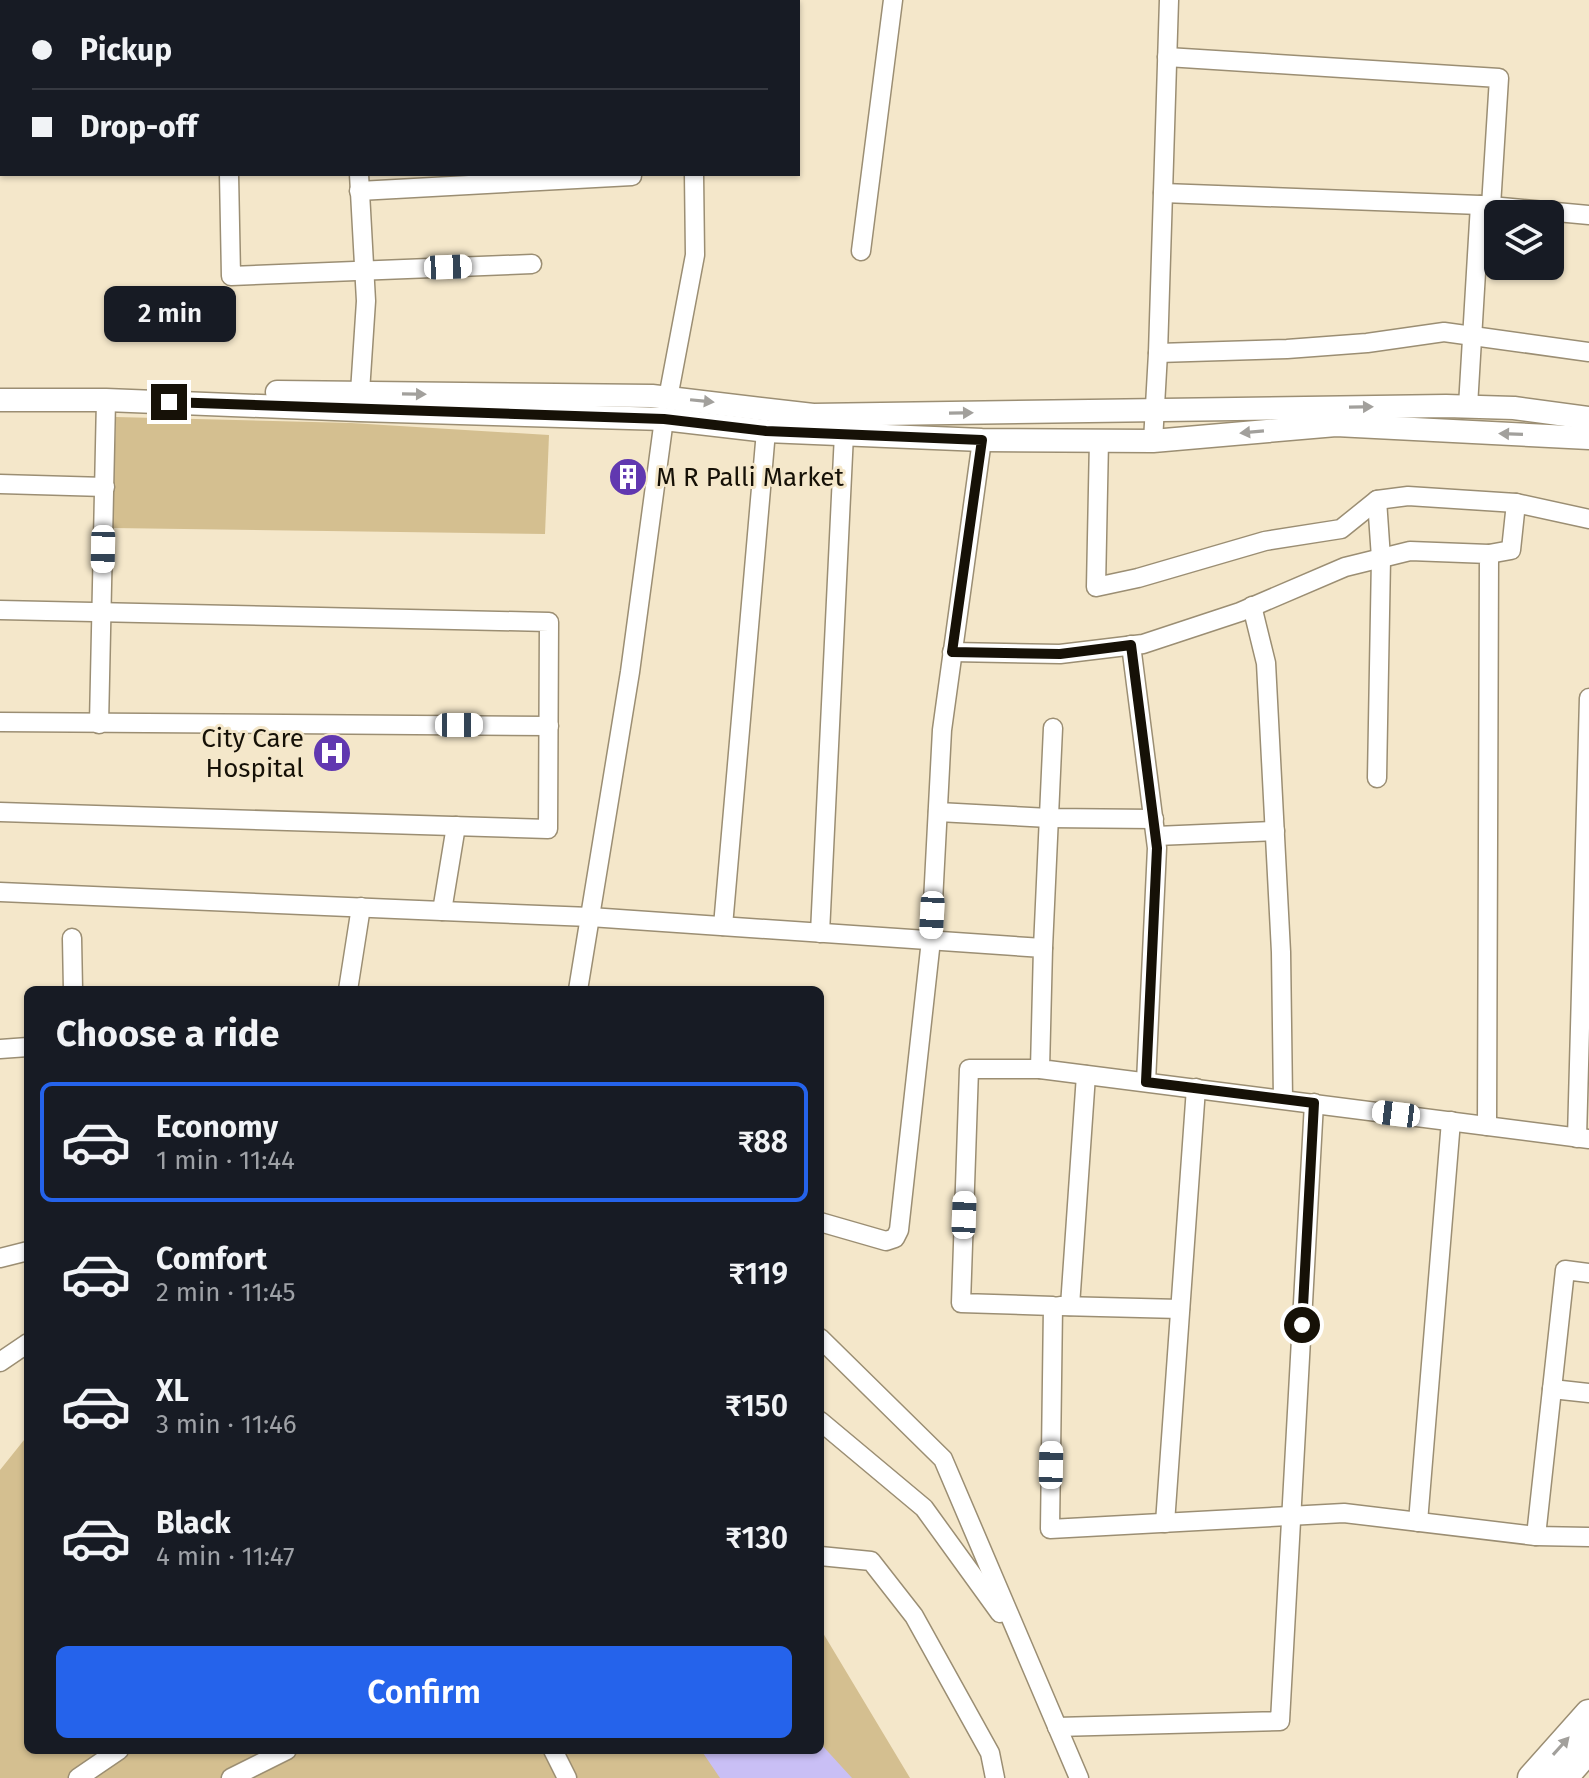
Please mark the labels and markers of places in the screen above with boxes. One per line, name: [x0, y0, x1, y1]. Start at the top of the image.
building icon: M R Palli Market: [607, 456, 649, 498]
place label: M R Palli Market: [656, 462, 844, 493]
place label: City Care Hospital: [201, 723, 304, 784]
hospital icon: City Care Hospital: [311, 732, 353, 774]

